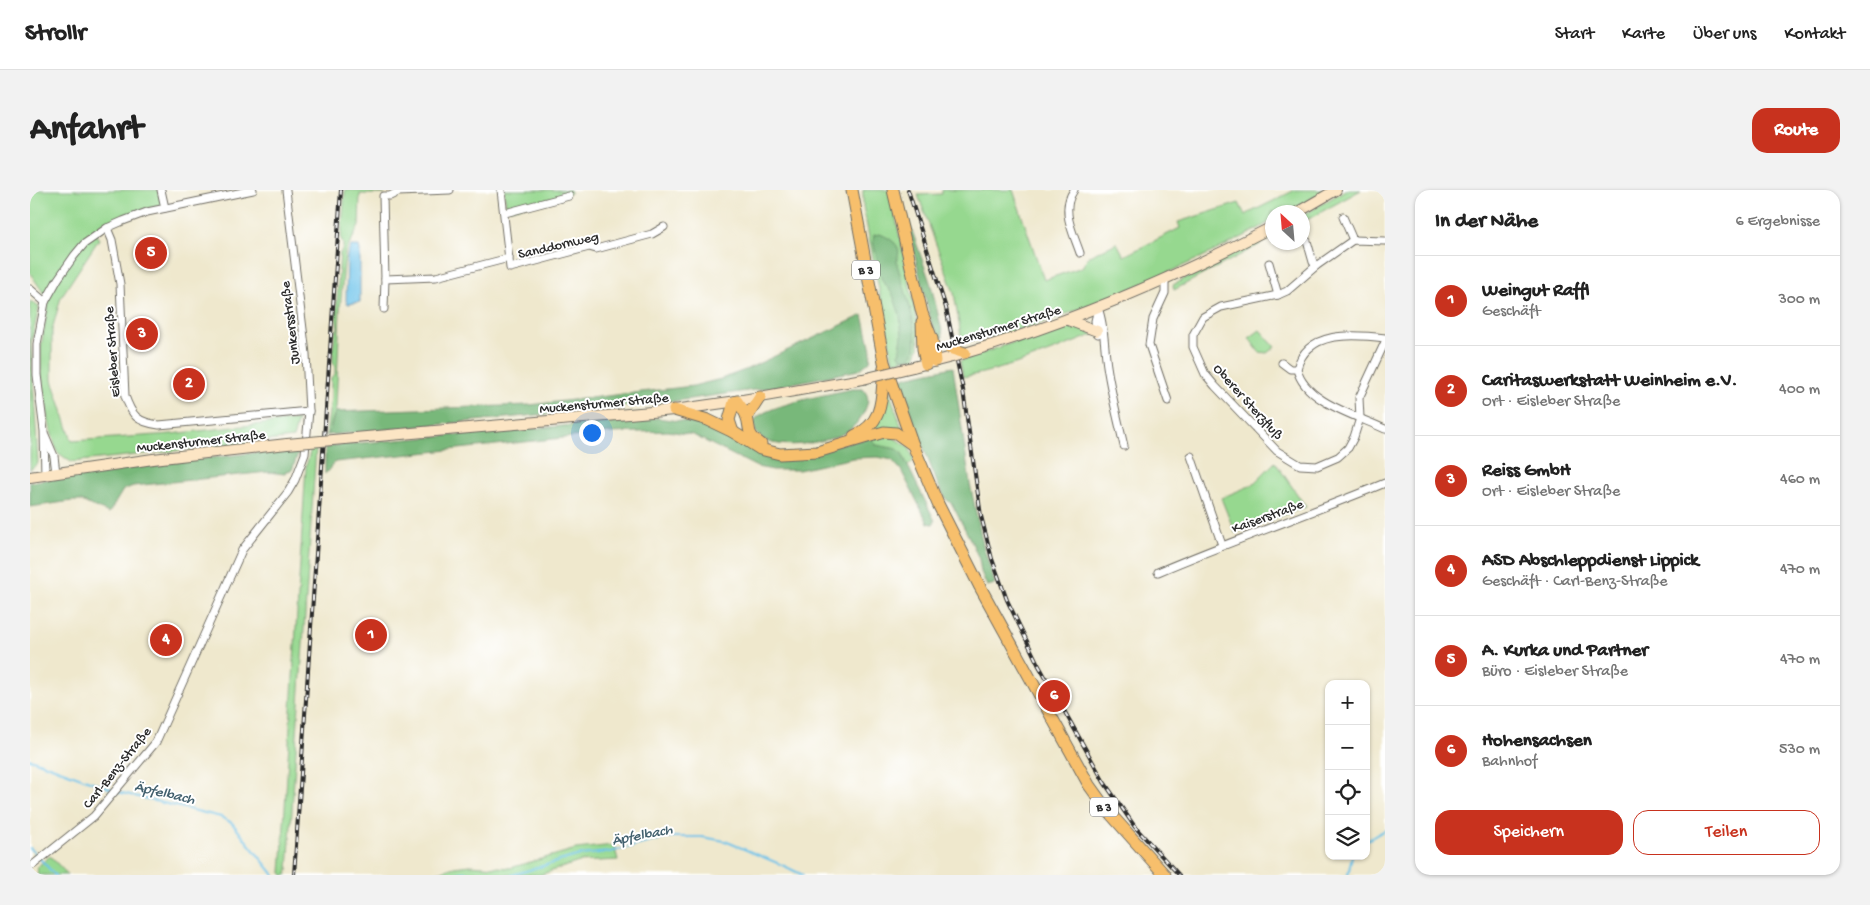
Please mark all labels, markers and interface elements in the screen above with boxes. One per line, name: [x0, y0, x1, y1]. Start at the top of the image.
text: Strollr: [25, 20, 86, 49]
text: Start: [1555, 24, 1594, 45]
text: Karte: [1622, 24, 1665, 45]
text: Über uns: [1693, 24, 1756, 45]
text: Kontakt: [1784, 24, 1845, 45]
button: Route: [1752, 108, 1840, 153]
text: Anfahrt: [30, 110, 143, 151]
north arrow: [1265, 205, 1310, 250]
text: In der Nähe: [1435, 210, 1538, 235]
text: 6 Ergebnisse: [1736, 213, 1820, 232]
street label: Sanddornweg: [517, 229, 601, 264]
pin: 5: [135, 234, 167, 272]
road number: B 3: [852, 260, 880, 280]
street label: Junkersstraße: [278, 279, 305, 365]
text: Weingut Raffl: [1482, 280, 1589, 303]
text: 1: [1448, 291, 1454, 310]
text: 300 m: [1778, 291, 1820, 310]
street label: Muckensturmer Straße: [934, 302, 1064, 356]
text: Geschäft: [1482, 303, 1541, 322]
street label: Eisleber Straße: [102, 305, 125, 398]
pin: 3: [126, 315, 158, 353]
street label: Oberer Sterzfluß: [1209, 361, 1286, 445]
pin: 2: [173, 365, 205, 403]
text: Caritaswerkstatt Weinheim e.V.: [1482, 370, 1738, 393]
text: 2: [1447, 381, 1455, 400]
text: 400 m: [1779, 381, 1820, 400]
street label: Muckensturmer Straße: [539, 390, 670, 419]
text: Ort · Eisleber Straße: [1482, 393, 1620, 412]
your location: [579, 420, 605, 446]
street label: Muckensturmer Straße: [136, 427, 267, 458]
text: Reiss GmbH: [1482, 460, 1571, 483]
text: 3: [1447, 471, 1455, 490]
text: 460 m: [1780, 471, 1820, 490]
text: Ort · Eisleber Straße: [1482, 483, 1620, 502]
street label: Kaiserstraße: [1230, 496, 1307, 538]
text: ASD Abschleppdienst Lippick: [1482, 550, 1699, 573]
text: 4: [1447, 561, 1455, 580]
text: 470 m: [1780, 561, 1820, 580]
text: Geschäft · Carl-Benz-Straße: [1482, 573, 1668, 592]
pin: 1: [355, 616, 387, 654]
pin: 4: [150, 621, 182, 659]
text: A. Kurka und Partner: [1482, 640, 1648, 663]
text: 5: [1447, 651, 1455, 670]
text: 470 m: [1780, 651, 1820, 670]
text: Büro · Eisleber Straße: [1482, 663, 1628, 682]
pin: 6: [1038, 677, 1070, 715]
map controls: [1325, 680, 1370, 860]
button: +: [1325, 680, 1370, 725]
street label: Carl-Benz-Straße: [80, 724, 157, 813]
button: −: [1325, 725, 1370, 770]
text: Hohensachsen: [1482, 730, 1592, 753]
text: 6: [1447, 741, 1455, 760]
text: 530 m: [1779, 741, 1820, 760]
text: Bahnhof: [1482, 753, 1537, 772]
button: locate: [1325, 770, 1370, 815]
water label: Äpfelbach: [133, 778, 197, 810]
road number: B 3: [1090, 798, 1118, 816]
button: Speichern: [1435, 810, 1623, 855]
button: Teilen: [1633, 810, 1820, 855]
button: layers: [1325, 815, 1370, 860]
water label: Äpfelbach: [611, 821, 675, 851]

